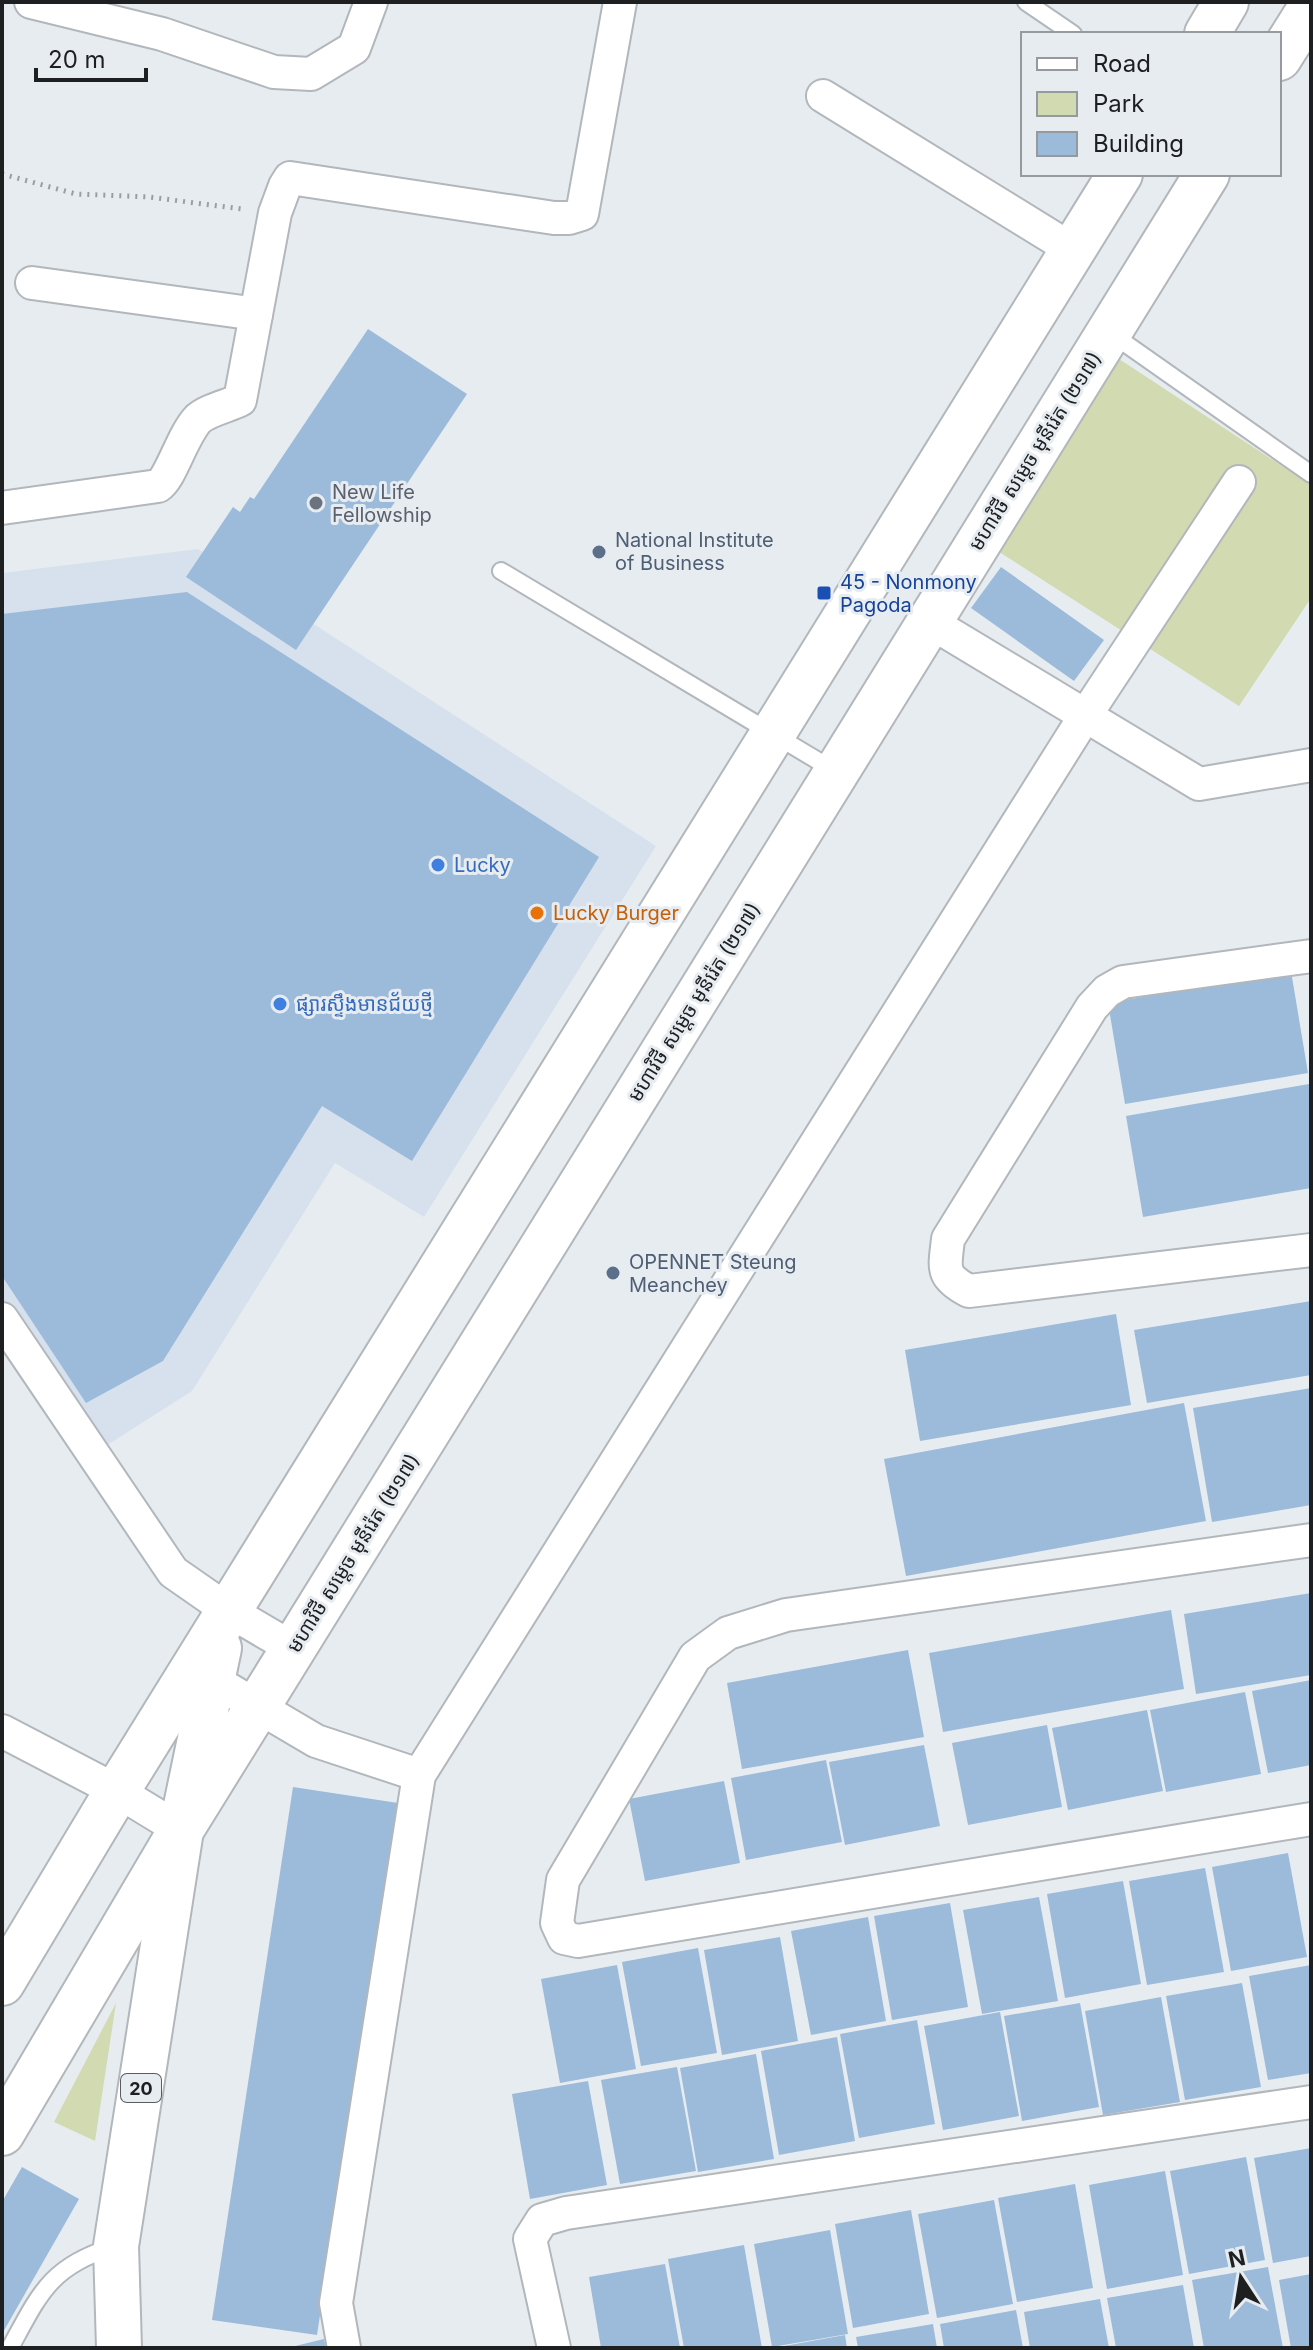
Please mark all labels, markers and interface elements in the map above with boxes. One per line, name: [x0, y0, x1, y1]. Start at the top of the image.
scale bar: [36, 32, 146, 82]
legend: [1021, 32, 1281, 176]
text: 20 m: [48, 45, 106, 74]
text: Road: [1093, 49, 1151, 78]
text: Park: [1093, 89, 1144, 118]
text: Building: [1093, 129, 1184, 158]
street label: មហាវិថី សម្តេច មុនីរ៉េត (២១៧): [963, 347, 1107, 556]
place label: New Life Fellowship: [332, 480, 432, 527]
marker: New Life Fellowship: [307, 494, 325, 512]
place label: National Institute of Business: [615, 528, 774, 575]
marker: National Institute of Business: [590, 543, 608, 561]
place label: 45 - Nonmony Pagoda: [840, 570, 977, 617]
marker: 45 - Nonmony Pagoda: [815, 584, 833, 602]
place label: Lucky: [454, 853, 511, 877]
marker: Lucky: [429, 856, 447, 874]
street label: មហាវិថី សម្តេច មុនីរ៉េត (២១៧): [622, 898, 766, 1107]
place label: Lucky Burger: [553, 901, 679, 925]
marker: Lucky Burger: [528, 904, 546, 922]
place label: ផ្សារស្ទឹងមានជ័យថ្មី: [296, 991, 433, 1017]
marker: ផ្សារស្ទឹងមានជ័យថ្មី: [271, 995, 289, 1013]
place label: OPENNET Steung Meanchey: [629, 1250, 797, 1297]
marker: OPENNET Steung Meanchey: [604, 1264, 622, 1282]
street label: មហាវិថី សម្តេច មុនីរ៉េត (២១៧): [281, 1449, 425, 1658]
road number: 20: [121, 2074, 161, 2102]
north arrow: [1201, 2238, 1281, 2318]
text: N: [1226, 2244, 1248, 2273]

